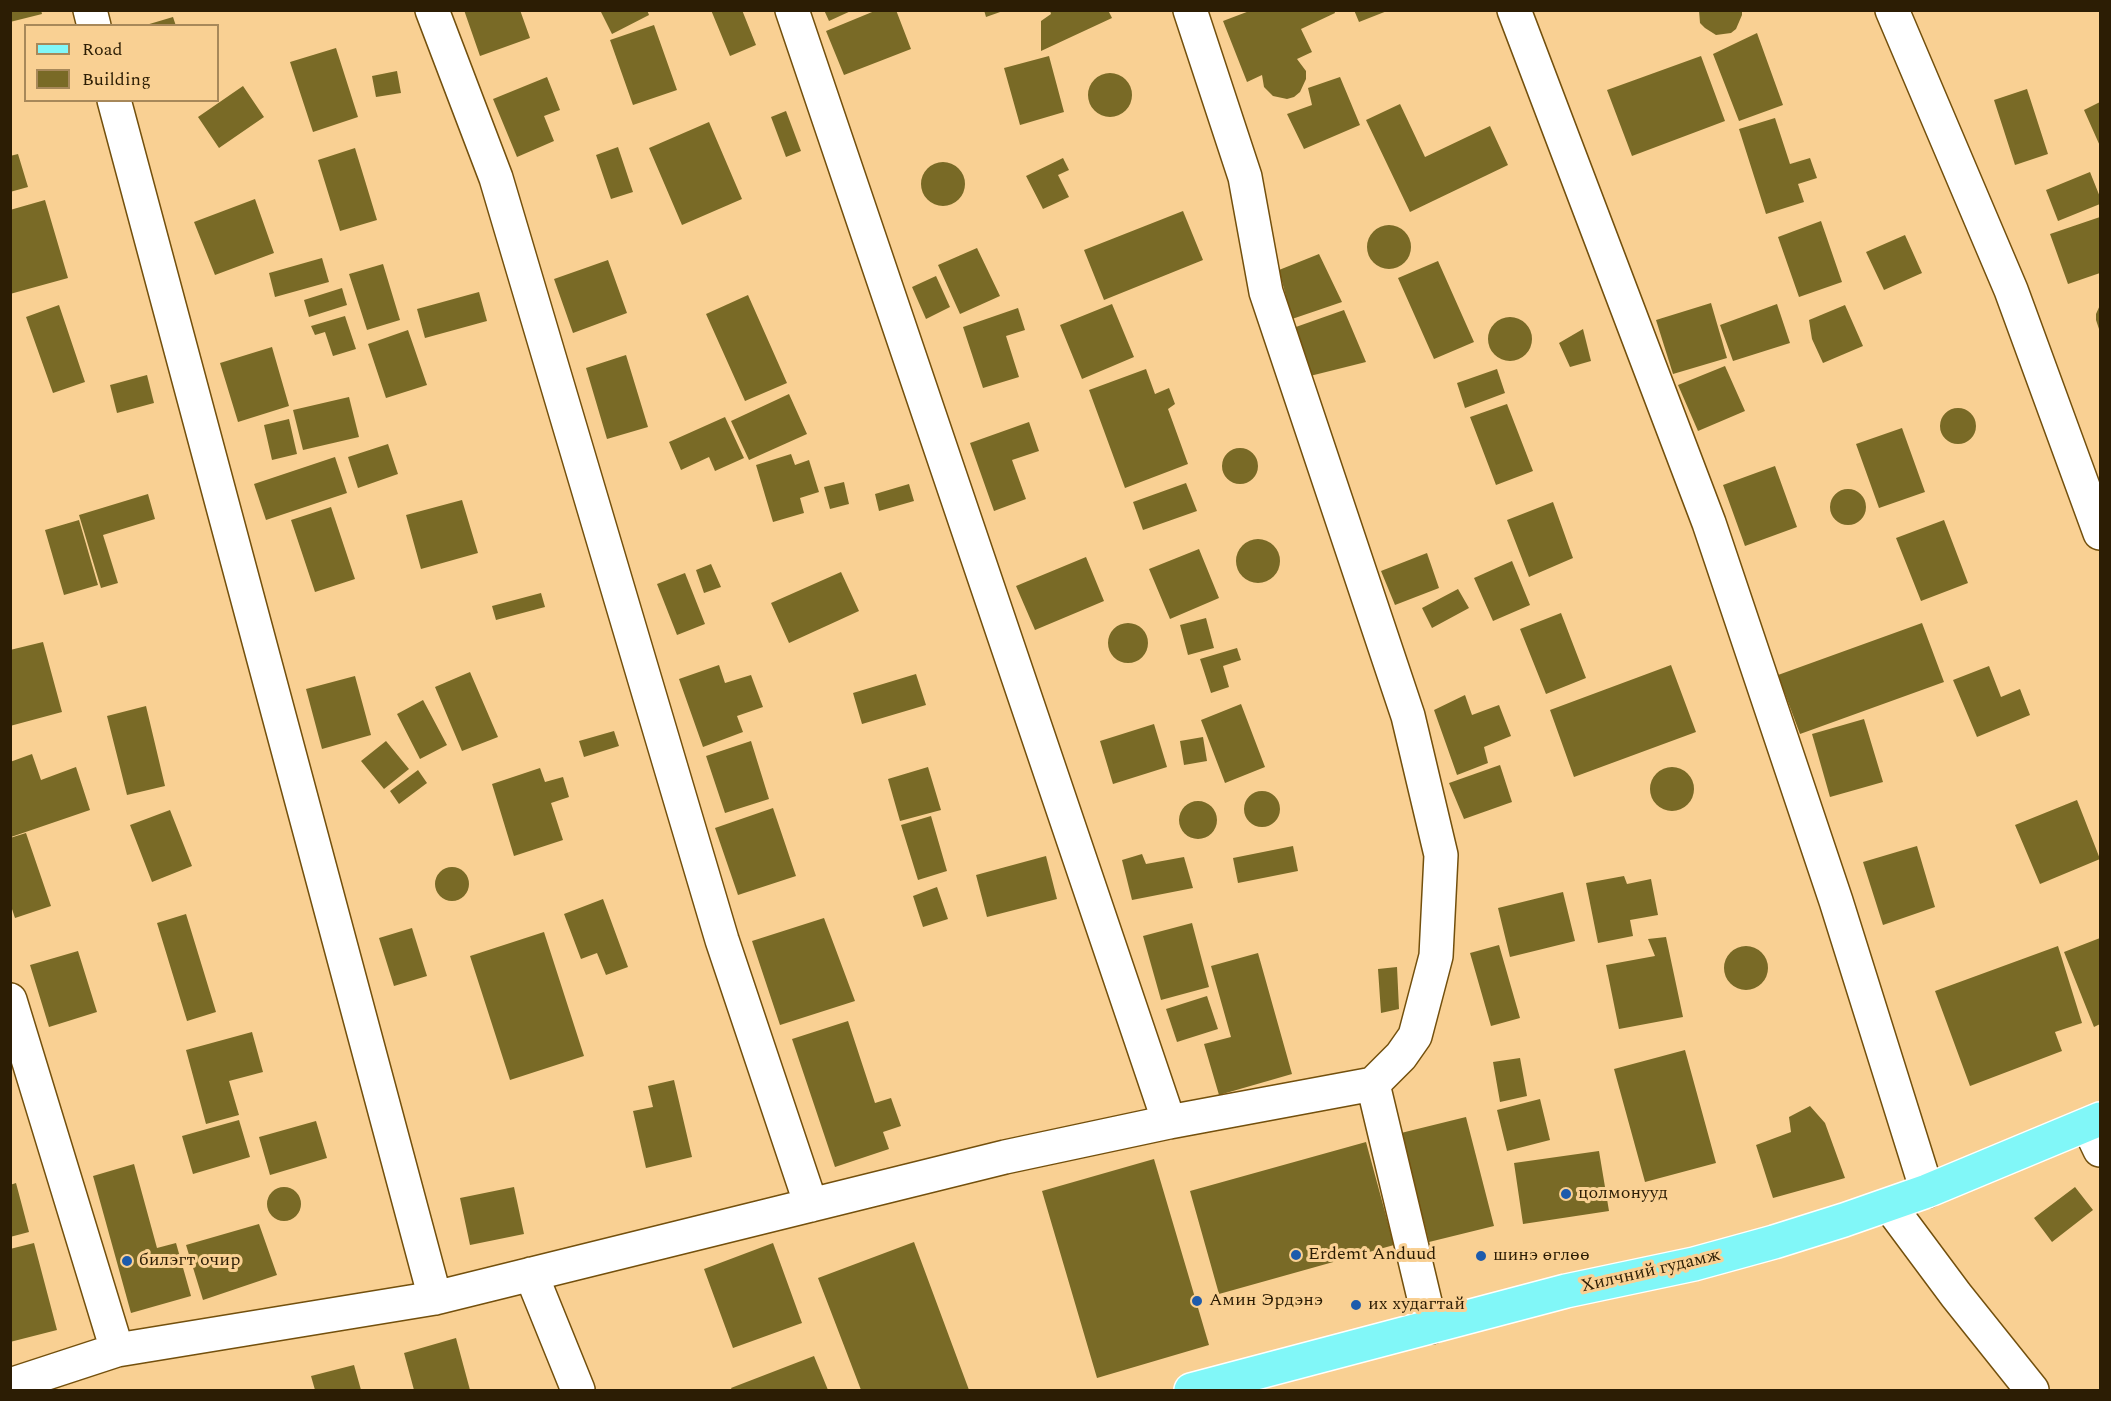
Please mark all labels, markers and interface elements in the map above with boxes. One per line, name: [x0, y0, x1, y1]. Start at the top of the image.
legend: [24, 24, 219, 102]
text: Road: [82, 36, 123, 63]
text: Building: [82, 66, 151, 93]
place label: цолмонууд: [1578, 1183, 1668, 1205]
marker: цолмонууд: [1559, 1187, 1573, 1201]
place label: Erdemt Anduud: [1308, 1244, 1436, 1266]
place label: шинэ өглөө: [1493, 1245, 1590, 1267]
street label: Хилчний гудамж: [1579, 1245, 1723, 1299]
marker: Erdemt Anduud: [1289, 1248, 1303, 1262]
marker: шинэ өглөө: [1474, 1249, 1488, 1263]
place label: билэгт очир: [139, 1250, 240, 1272]
marker: билэгт очир: [120, 1254, 134, 1268]
place label: Амин Эрдэнэ: [1209, 1290, 1323, 1312]
marker: Амин Эрдэнэ: [1190, 1294, 1204, 1308]
place label: их худагтай: [1368, 1294, 1465, 1316]
marker: их худагтай: [1349, 1298, 1363, 1312]

